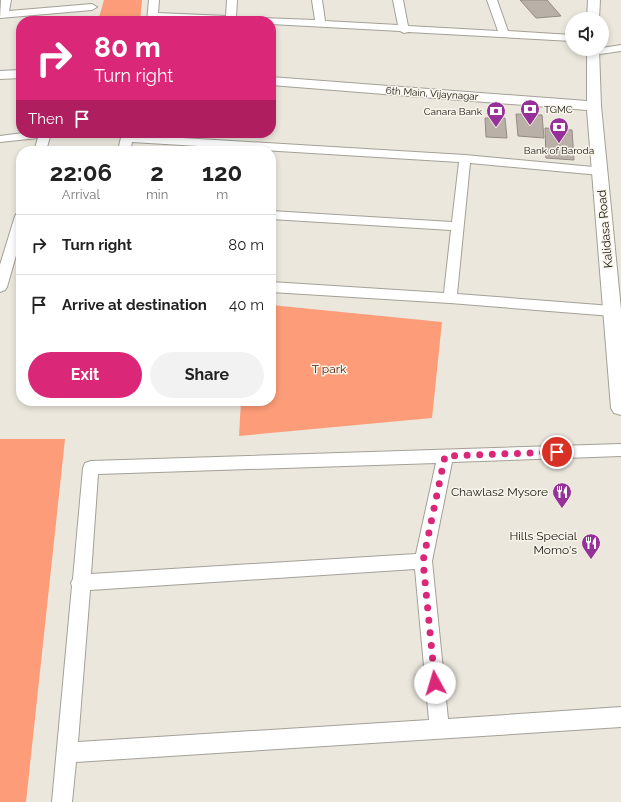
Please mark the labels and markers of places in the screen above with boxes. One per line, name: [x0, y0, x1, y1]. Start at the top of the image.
bank icon: TGMC: [519, 98, 541, 126]
bank icon: Canara Bank: [485, 100, 507, 128]
place label: TGMC: [544, 104, 573, 115]
place label: Canara Bank: [424, 106, 483, 117]
bank icon: Bank of Baroda: [548, 116, 570, 144]
place label: Bank of Baroda: [524, 145, 594, 156]
pin: [540, 435, 574, 469]
restaurant icon: Chawlas2 Mysore: [551, 481, 573, 509]
place label: Chawlas2 Mysore: [451, 485, 548, 499]
place label: Hills Special Momo's: [509, 529, 578, 557]
restaurant icon: Hills Special Momo's: [580, 532, 602, 560]

